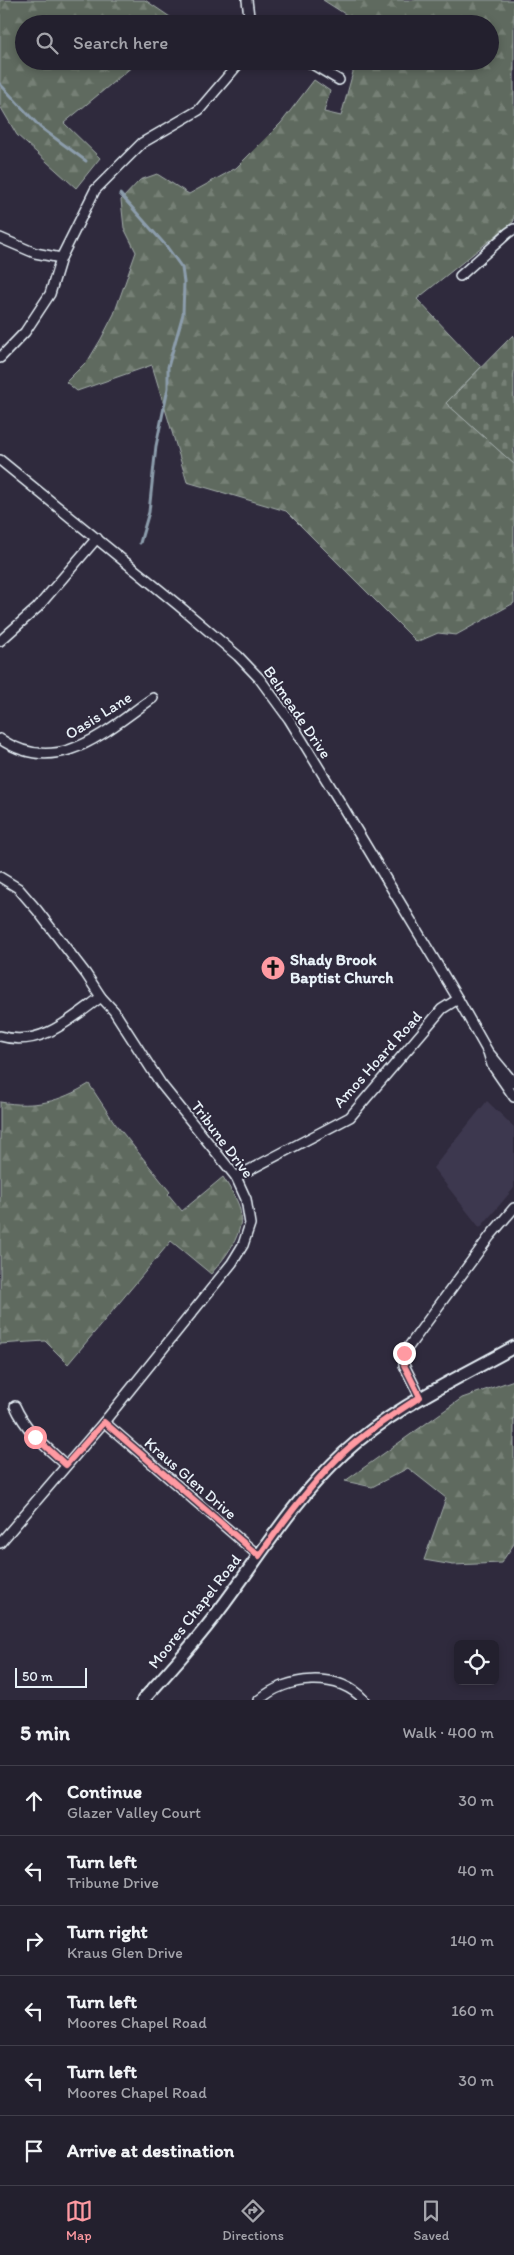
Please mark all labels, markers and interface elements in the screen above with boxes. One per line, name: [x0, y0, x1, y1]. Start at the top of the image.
search box: [15, 15, 499, 70]
icon: search: [33, 29, 61, 57]
text: Search here: [73, 31, 168, 54]
street label: Belmeade Drive: [260, 662, 336, 762]
street label: Oasis Lane: [62, 688, 135, 743]
place label: Shady Brook Baptist Church: [290, 950, 394, 988]
church icon: Shady Brook Baptist Church: [260, 955, 286, 981]
street label: Amos Hoard Road: [329, 1007, 426, 1112]
street label: Tribune Drive: [187, 1097, 258, 1182]
route end: [393, 1342, 416, 1365]
route start: [24, 1426, 47, 1449]
street label: Kraus Glen Drive: [141, 1433, 241, 1524]
street label: Moores Chapel Road: [144, 1550, 245, 1672]
map controls: [454, 1640, 499, 1685]
button: locate: [454, 1640, 499, 1685]
scale bar: [15, 1665, 88, 1688]
text: 50 m: [22, 1668, 53, 1685]
text: 5 min: [20, 1720, 70, 1745]
text: Walk · 400 m: [402, 1723, 494, 1742]
text: Continue: [67, 1780, 142, 1803]
icon: ahead: [20, 1787, 48, 1815]
text: 30 m: [458, 1791, 494, 1810]
text: Glazer Valley Court: [67, 1803, 201, 1822]
text: Turn left: [67, 1850, 137, 1873]
icon: left: [20, 1857, 48, 1885]
text: 40 m: [457, 1861, 494, 1880]
text: Tribune Drive: [67, 1873, 159, 1892]
text: Turn right: [67, 1920, 148, 1943]
icon: right: [20, 1927, 48, 1955]
text: 140 m: [450, 1931, 494, 1950]
text: Kraus Glen Drive: [67, 1943, 183, 1962]
text: Turn left: [67, 1990, 137, 2013]
icon: left: [20, 1997, 48, 2025]
text: 160 m: [451, 2001, 494, 2020]
text: Moores Chapel Road: [67, 2013, 207, 2032]
text: Turn left: [67, 2060, 137, 2083]
icon: left: [20, 2067, 48, 2095]
text: 30 m: [458, 2071, 494, 2090]
text: Moores Chapel Road: [67, 2083, 207, 2102]
icon: arrive: [20, 2137, 48, 2165]
text: Arrive at destination: [67, 2139, 234, 2162]
tab: Map: [65, 2197, 93, 2244]
tab: Directions: [222, 2197, 284, 2244]
tab: Saved: [413, 2197, 449, 2244]

